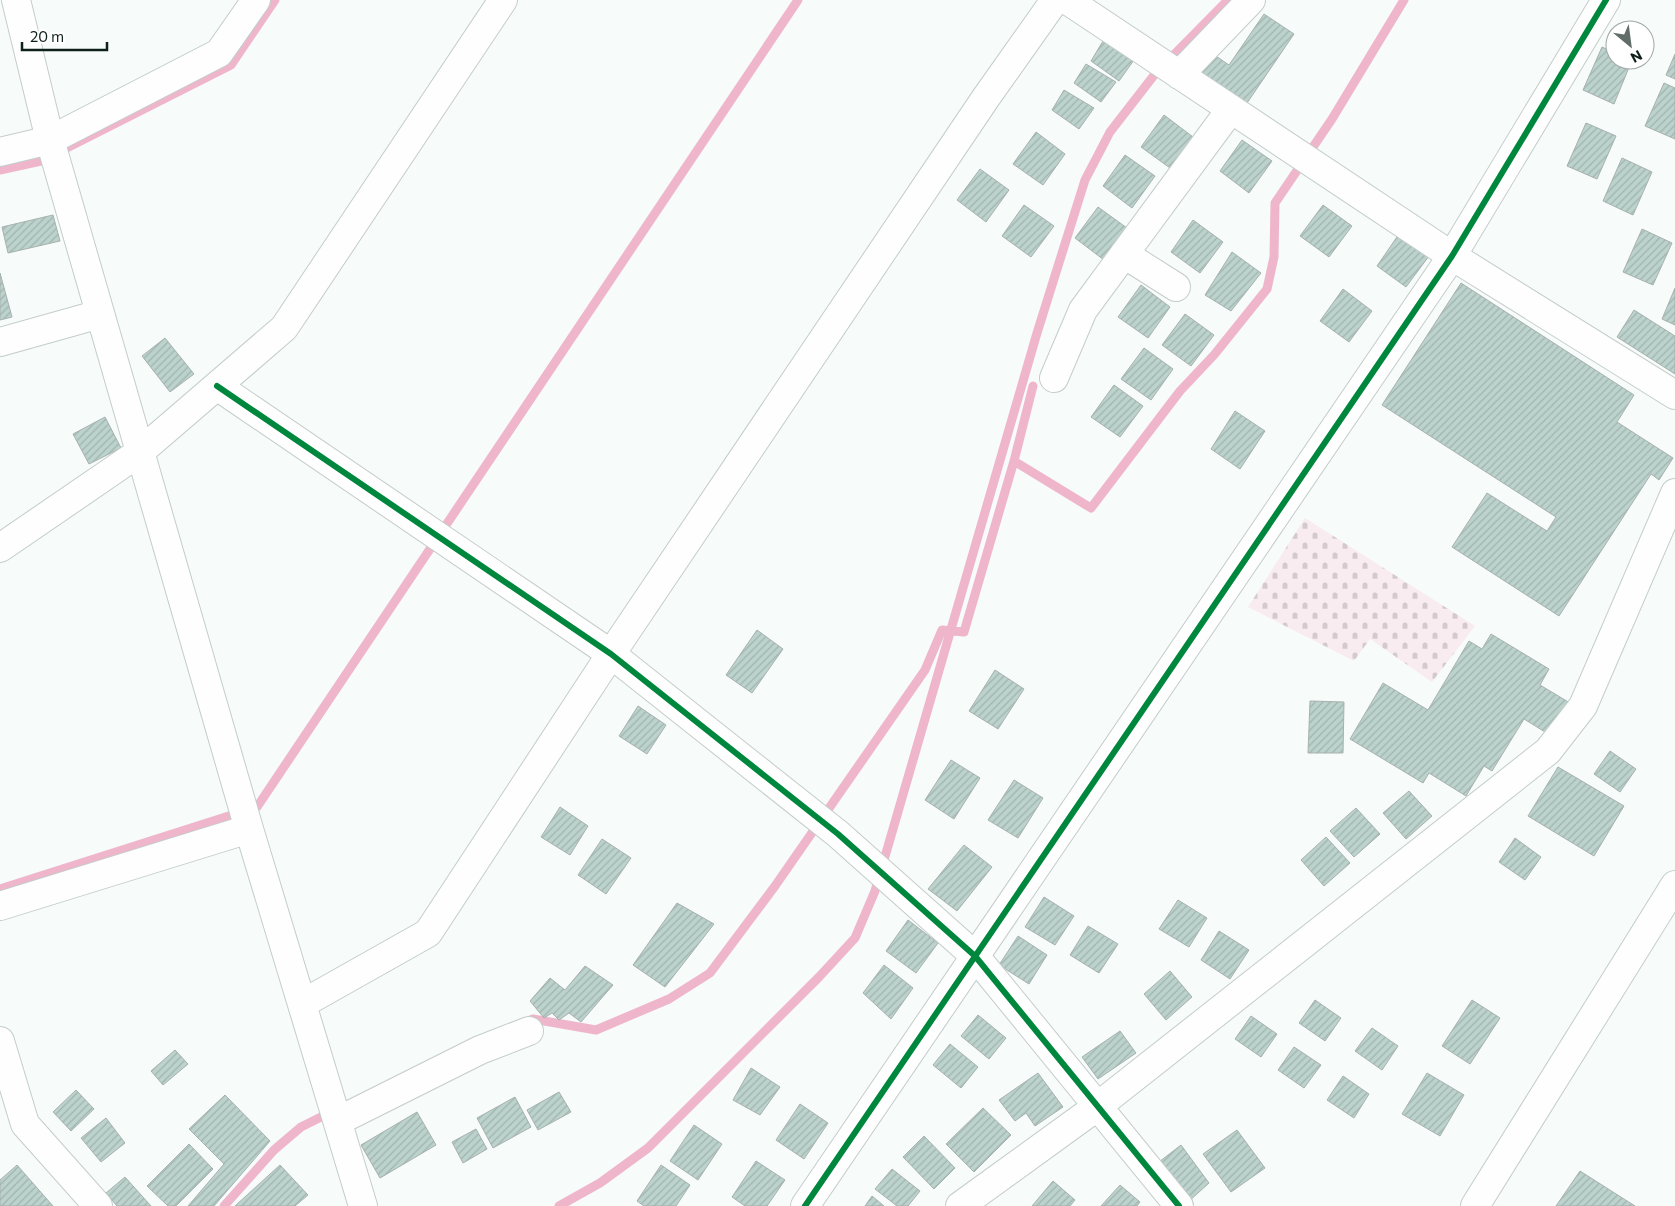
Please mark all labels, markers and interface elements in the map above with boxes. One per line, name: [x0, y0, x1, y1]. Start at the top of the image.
scale bar: [22, 20, 108, 52]
north arrow: [1605, 20, 1655, 70]
text: 20 m: [30, 27, 64, 45]
text: N: [1628, 47, 1645, 67]

